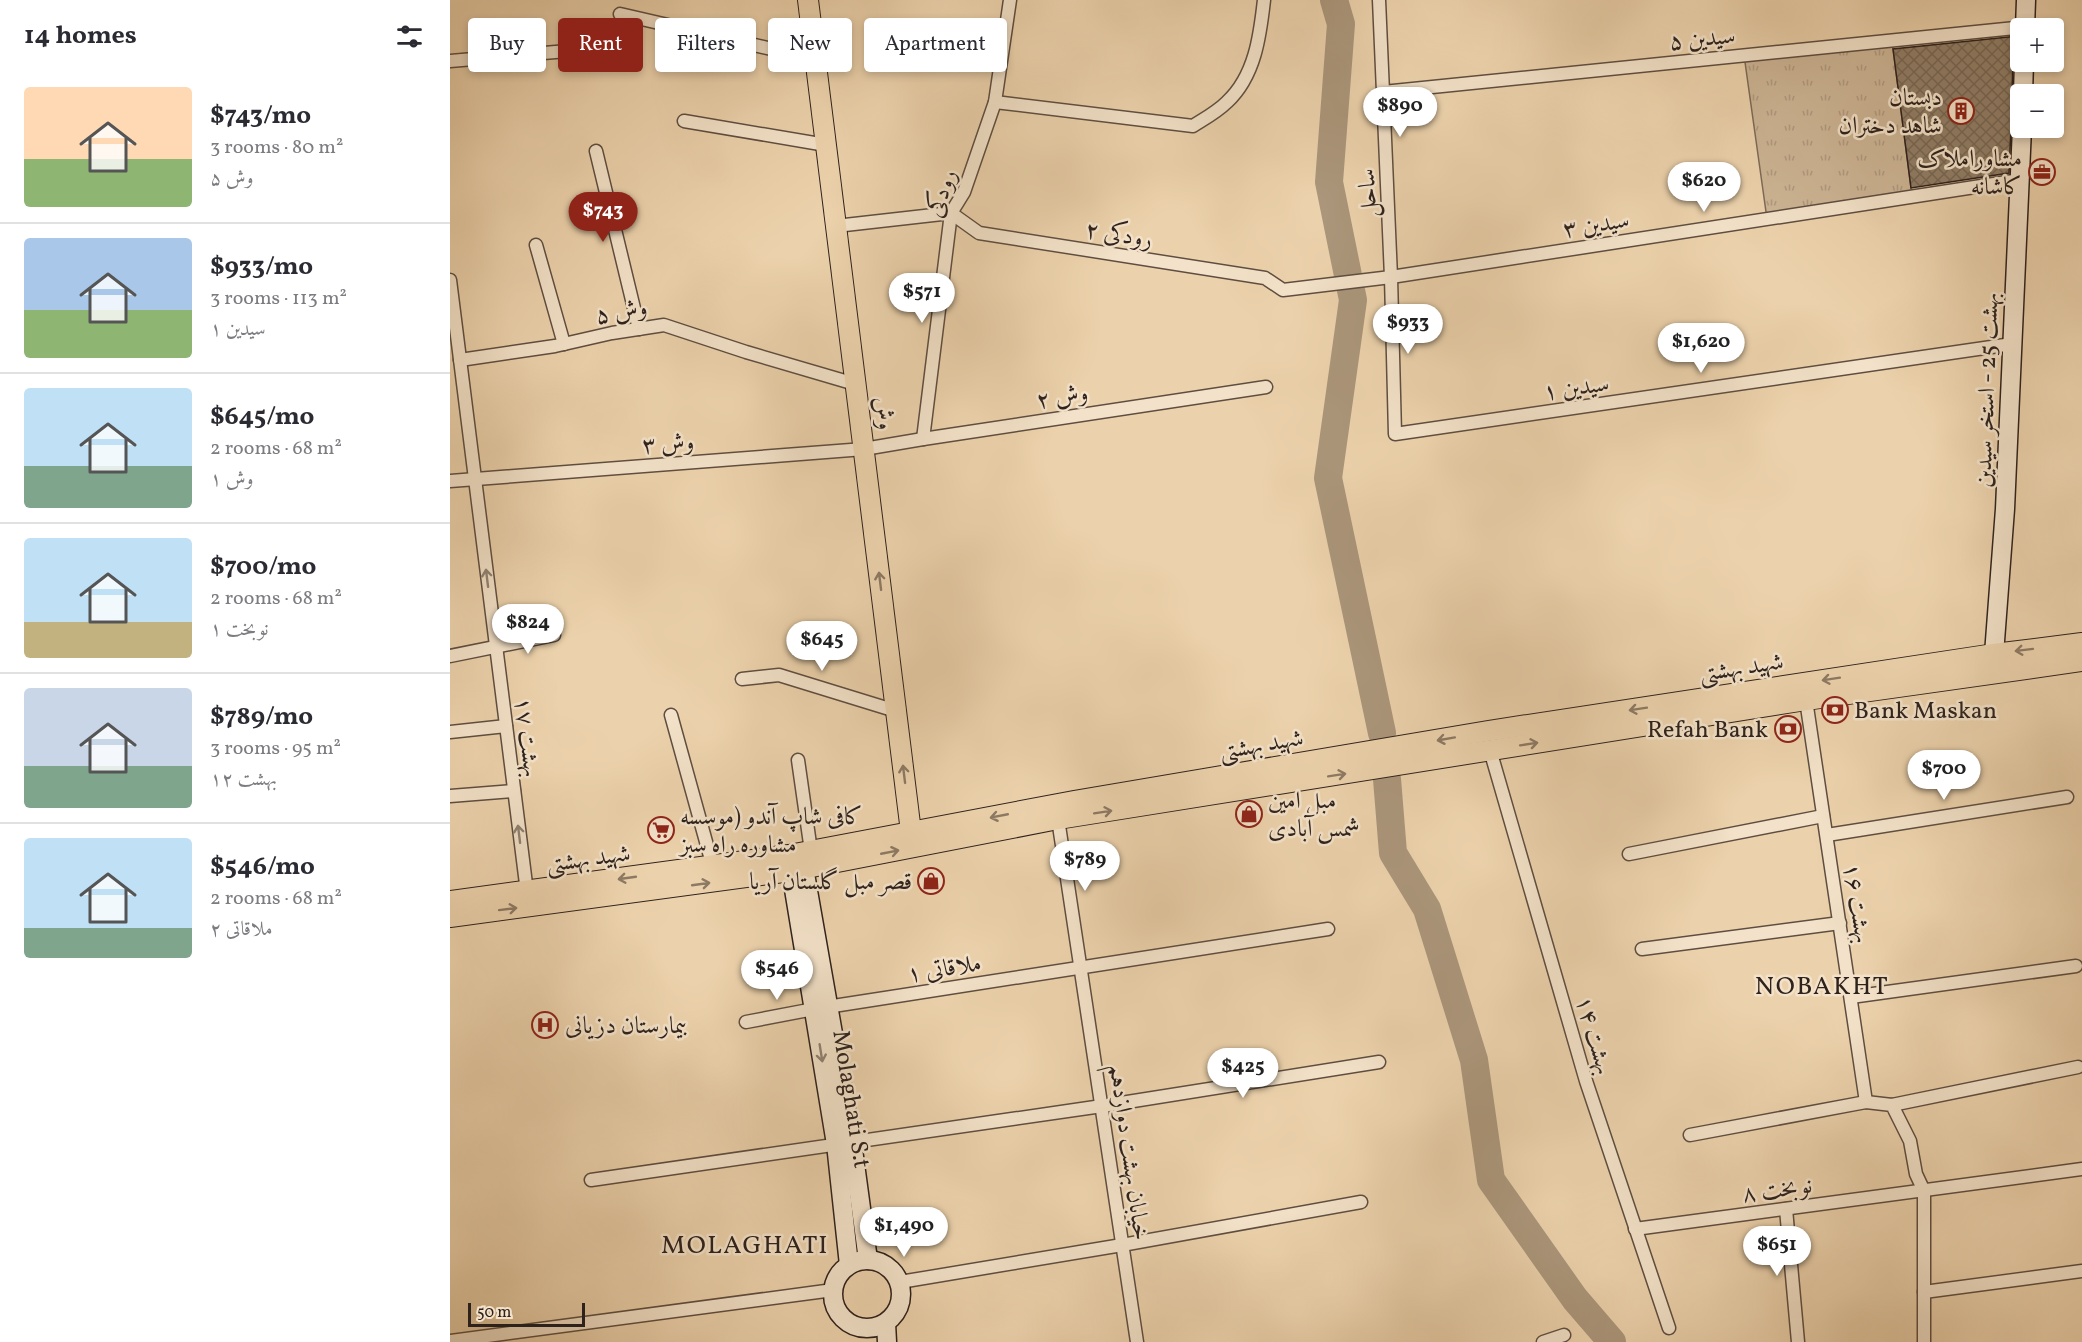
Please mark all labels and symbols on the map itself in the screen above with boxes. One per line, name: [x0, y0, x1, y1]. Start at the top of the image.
street label: سیدین ۵: [1667, 20, 1737, 60]
place label: دبستان شاهد دختران: [1838, 82, 1942, 144]
pin: $890: [1364, 87, 1436, 138]
building icon: دبستان شاهد دختران: [1946, 96, 1976, 126]
place label: مشاوراملاک کاشانه: [1917, 143, 2022, 205]
office icon: مشاوراملاک کاشانه: [2027, 157, 2057, 187]
pin: $620: [1668, 162, 1740, 213]
street label: رودکی: [919, 165, 967, 222]
street label: ساحل: [1351, 167, 1387, 218]
pin: $743: [567, 192, 639, 243]
street label: سیدین ۳: [1561, 204, 1632, 248]
street label: رودکی ۲: [1083, 214, 1155, 258]
pin: $571: [886, 273, 958, 324]
street label: وش ۵: [593, 292, 650, 334]
street label: بهشت 25 - استخر سیدین: [1968, 292, 2008, 488]
pin: $933: [1372, 304, 1444, 355]
pin: $1,620: [1652, 323, 1750, 374]
street label: سیدین ۱: [1541, 368, 1612, 410]
street label: وش ۲: [1034, 377, 1091, 419]
street label: وش: [864, 395, 902, 432]
street label: وش ۳: [641, 426, 695, 464]
one-way arrow: [482, 568, 493, 588]
one-way arrow: [874, 571, 885, 591]
pin: $824: [492, 604, 564, 655]
pin: $645: [786, 621, 858, 672]
one-way arrow: [2015, 645, 2034, 656]
street label: شهید بهشتی: [1697, 646, 1786, 692]
one-way arrow: [1822, 674, 1842, 685]
street label: بهشت ۱۷: [504, 695, 548, 779]
bank icon: Bank Maskan: [1820, 695, 1850, 725]
place label: Bank Maskan: [1854, 695, 1997, 729]
one-way arrow: [1629, 703, 1649, 714]
place label: Refah Bank: [1647, 714, 1768, 748]
bank icon: Refah Bank: [1773, 714, 1803, 744]
street label: شهید بهشتی: [1216, 722, 1306, 770]
one-way arrow: [1436, 733, 1456, 744]
one-way arrow: [1519, 738, 1538, 749]
pin: $700: [1908, 750, 1980, 801]
one-way arrow: [898, 765, 909, 785]
one-way arrow: [1326, 769, 1346, 780]
place label: مبل امین شمس آبادی: [1268, 785, 1360, 847]
shop icon: مبل امین شمس آبادی: [1234, 799, 1264, 829]
place label: کافی شاپ آندو (موسسه مشاوره راه سبز: [677, 801, 863, 863]
one-way arrow: [1092, 807, 1112, 818]
one-way arrow: [989, 811, 1009, 822]
supermarket icon: کافی شاپ آندو (موسسه مشاوره راه سبز: [646, 815, 676, 845]
one-way arrow: [514, 824, 525, 844]
street label: شهید بهشتی: [544, 837, 633, 883]
pin: $789: [1049, 841, 1121, 892]
one-way arrow: [880, 846, 899, 857]
street label: ۱۶ بهشت: [1833, 861, 1879, 946]
place label: قصر مبل گلستان آریا: [749, 866, 912, 900]
shop icon: قصر مبل گلستان آریا: [916, 866, 946, 896]
one-way arrow: [618, 873, 637, 884]
one-way arrow: [691, 878, 711, 889]
one-way arrow: [498, 904, 517, 915]
street label: ملاقاتی ۱: [905, 947, 984, 993]
pin: $546: [741, 950, 813, 1001]
district label: NOBAKHT: [1755, 969, 1889, 1005]
street label: بهشت ۱۴: [1566, 992, 1621, 1079]
hospital icon: بیمارستان دزیانی: [530, 1010, 560, 1040]
place label: بیمارستان دزیانی: [565, 1010, 687, 1044]
street label: Molaghati S.t: [822, 1028, 878, 1171]
one-way arrow: [816, 1042, 827, 1062]
pin: $425: [1207, 1048, 1279, 1099]
street label: خیابان بهشت دوازدهم: [1096, 1062, 1157, 1243]
street label: ۸ نوبخت: [1740, 1169, 1814, 1213]
pin: $1,490: [855, 1207, 953, 1258]
pin: $651: [1741, 1226, 1813, 1277]
district label: MOLAGHATI: [661, 1228, 829, 1264]
scale bar: [468, 1300, 585, 1328]

